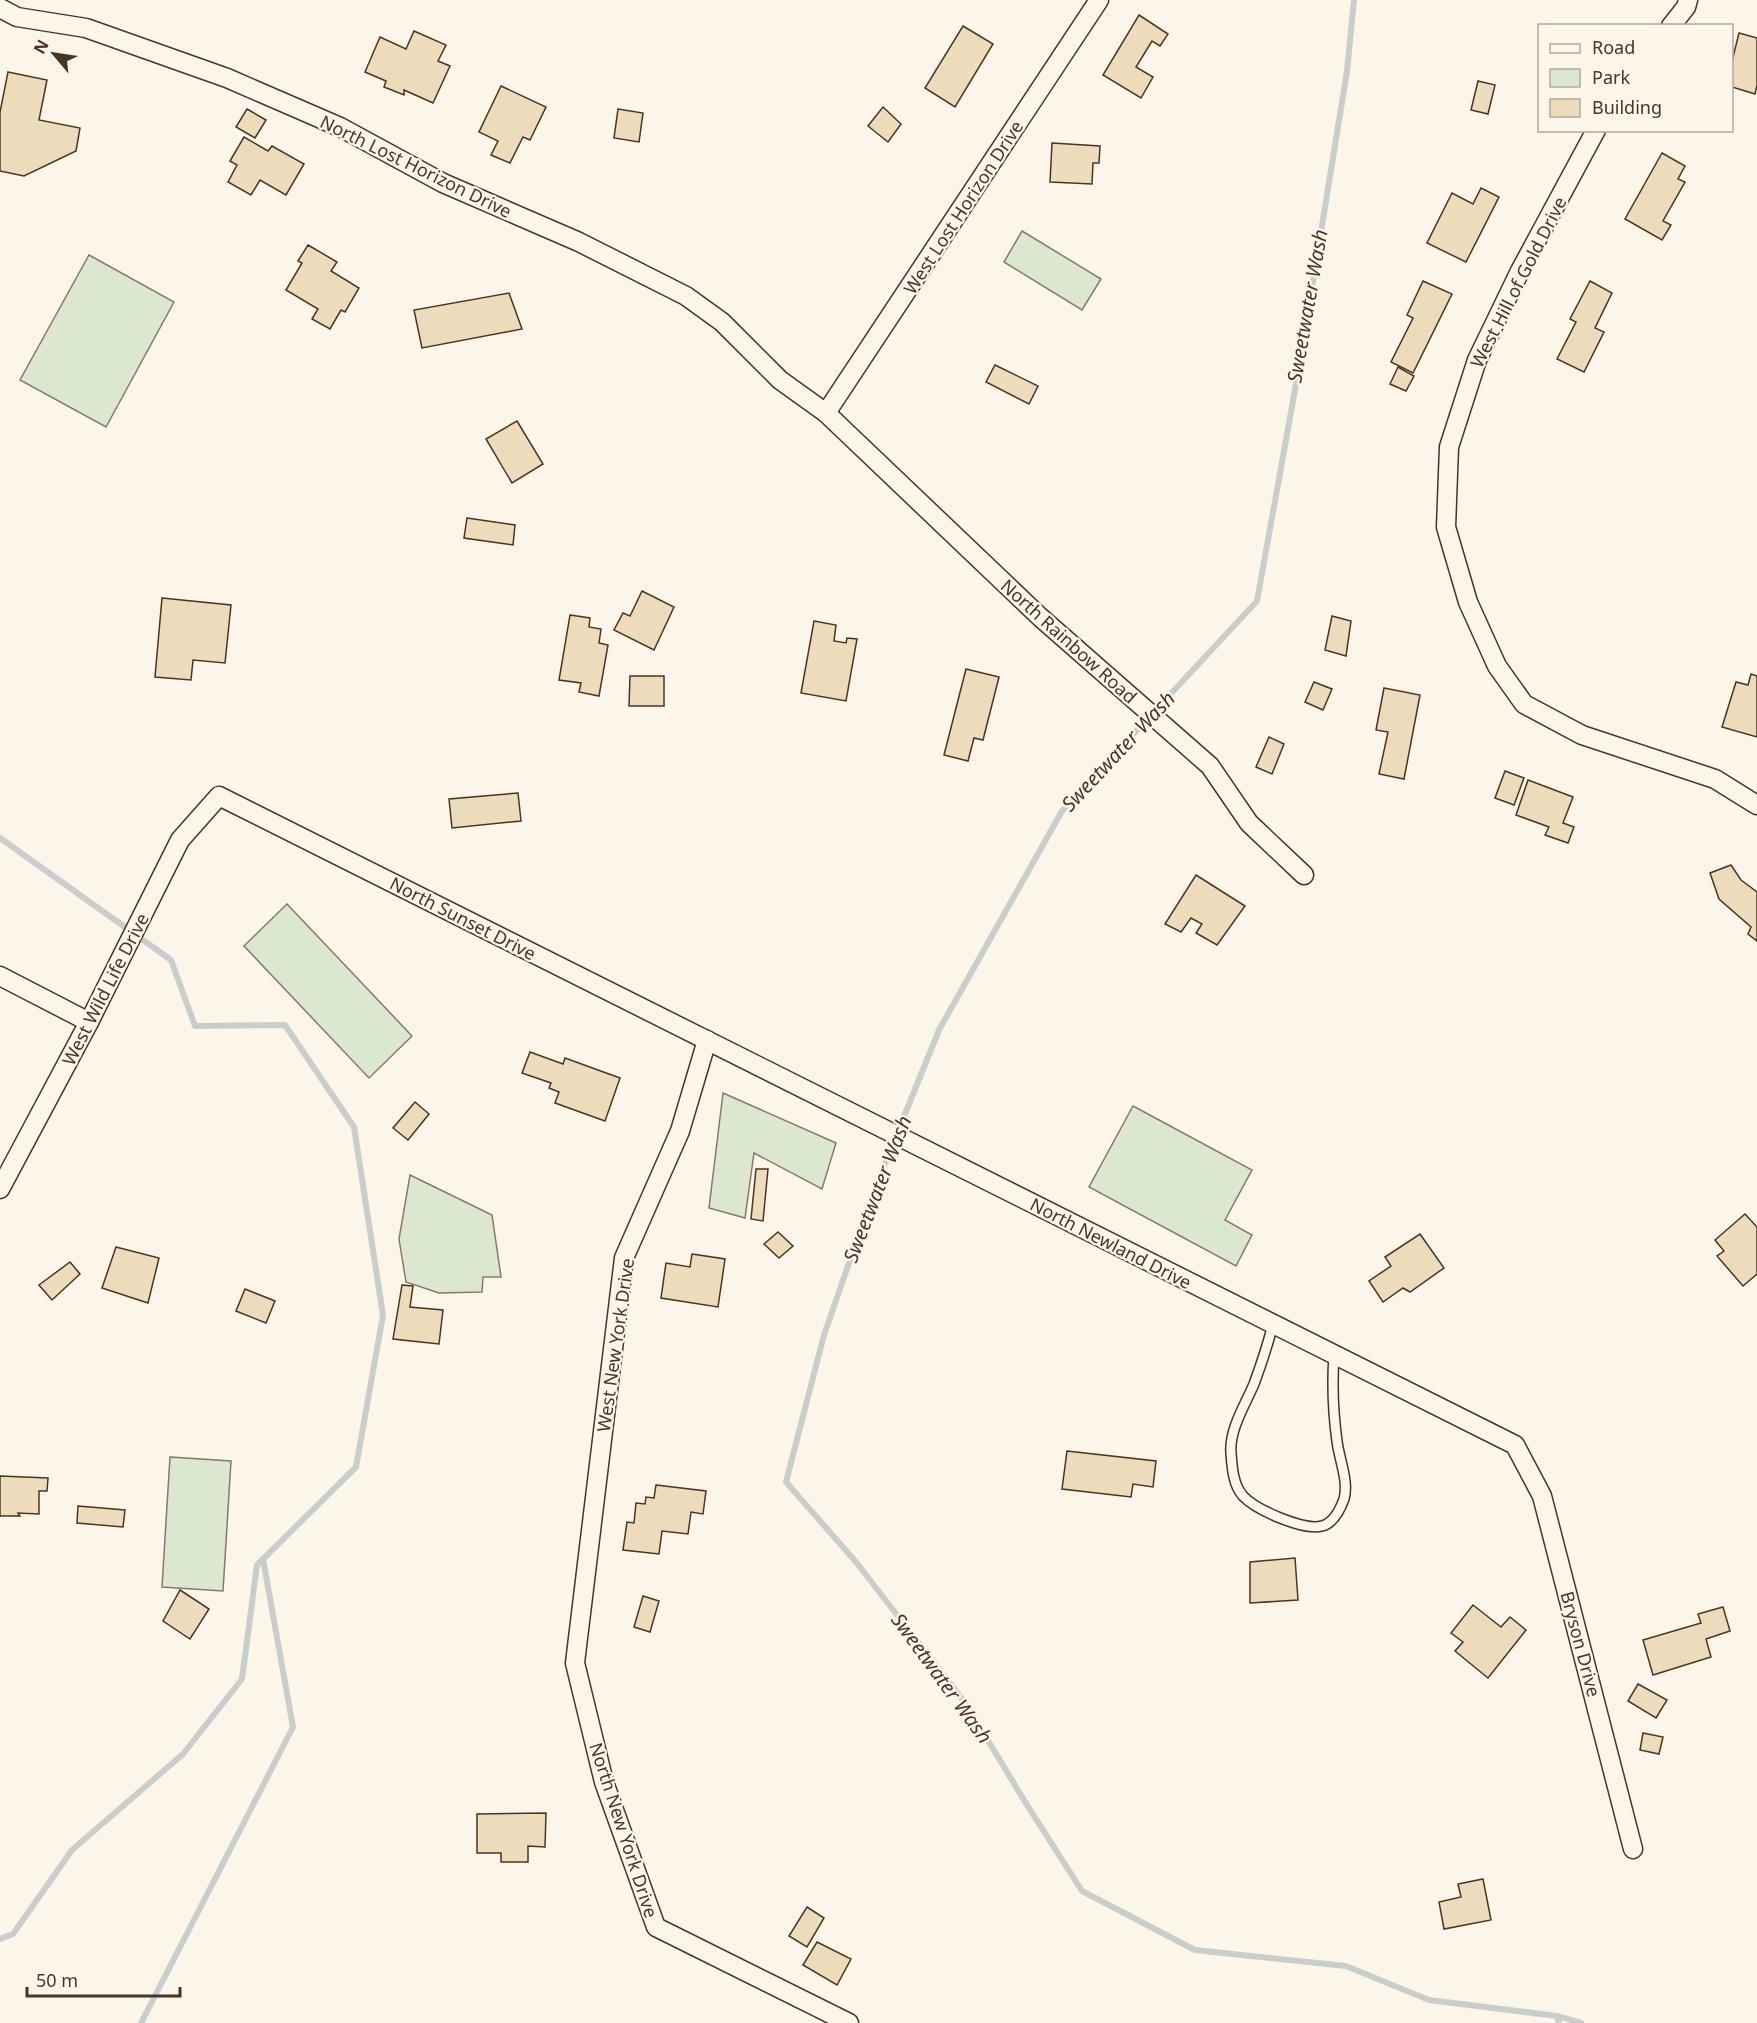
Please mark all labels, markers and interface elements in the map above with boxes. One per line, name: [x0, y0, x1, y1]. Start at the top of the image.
north arrow: [24, 24, 84, 84]
legend: [1538, 24, 1733, 132]
text: Road: [1592, 35, 1635, 59]
text: N: [28, 36, 54, 58]
text: Park: [1592, 65, 1630, 89]
text: Building: [1592, 95, 1662, 119]
street label: North Lost Horizon Drive: [316, 109, 516, 223]
street label: West Lost Horizon Drive: [898, 116, 1028, 298]
street label: West Hill of Gold Drive: [1464, 192, 1572, 372]
water label: Sweetwater Wash: [1280, 227, 1334, 385]
street label: North Rainbow Road: [996, 574, 1142, 708]
water label: Sweetwater Wash: [1055, 685, 1181, 817]
street label: North Sunset Drive: [386, 871, 540, 965]
street label: West Wild Life Drive: [56, 909, 154, 1069]
water label: Sweetwater Wash: [837, 1112, 917, 1266]
street label: North Newland Drive: [1026, 1192, 1196, 1294]
street label: West New York Drive: [591, 1257, 639, 1433]
street label: Bryson Drive: [1555, 1589, 1607, 1699]
water label: Sweetwater Wash: [886, 1607, 998, 1749]
street label: North New York Drive: [584, 1739, 664, 1921]
scale bar: [27, 1960, 180, 1998]
text: 50 m: [36, 1968, 78, 1992]

